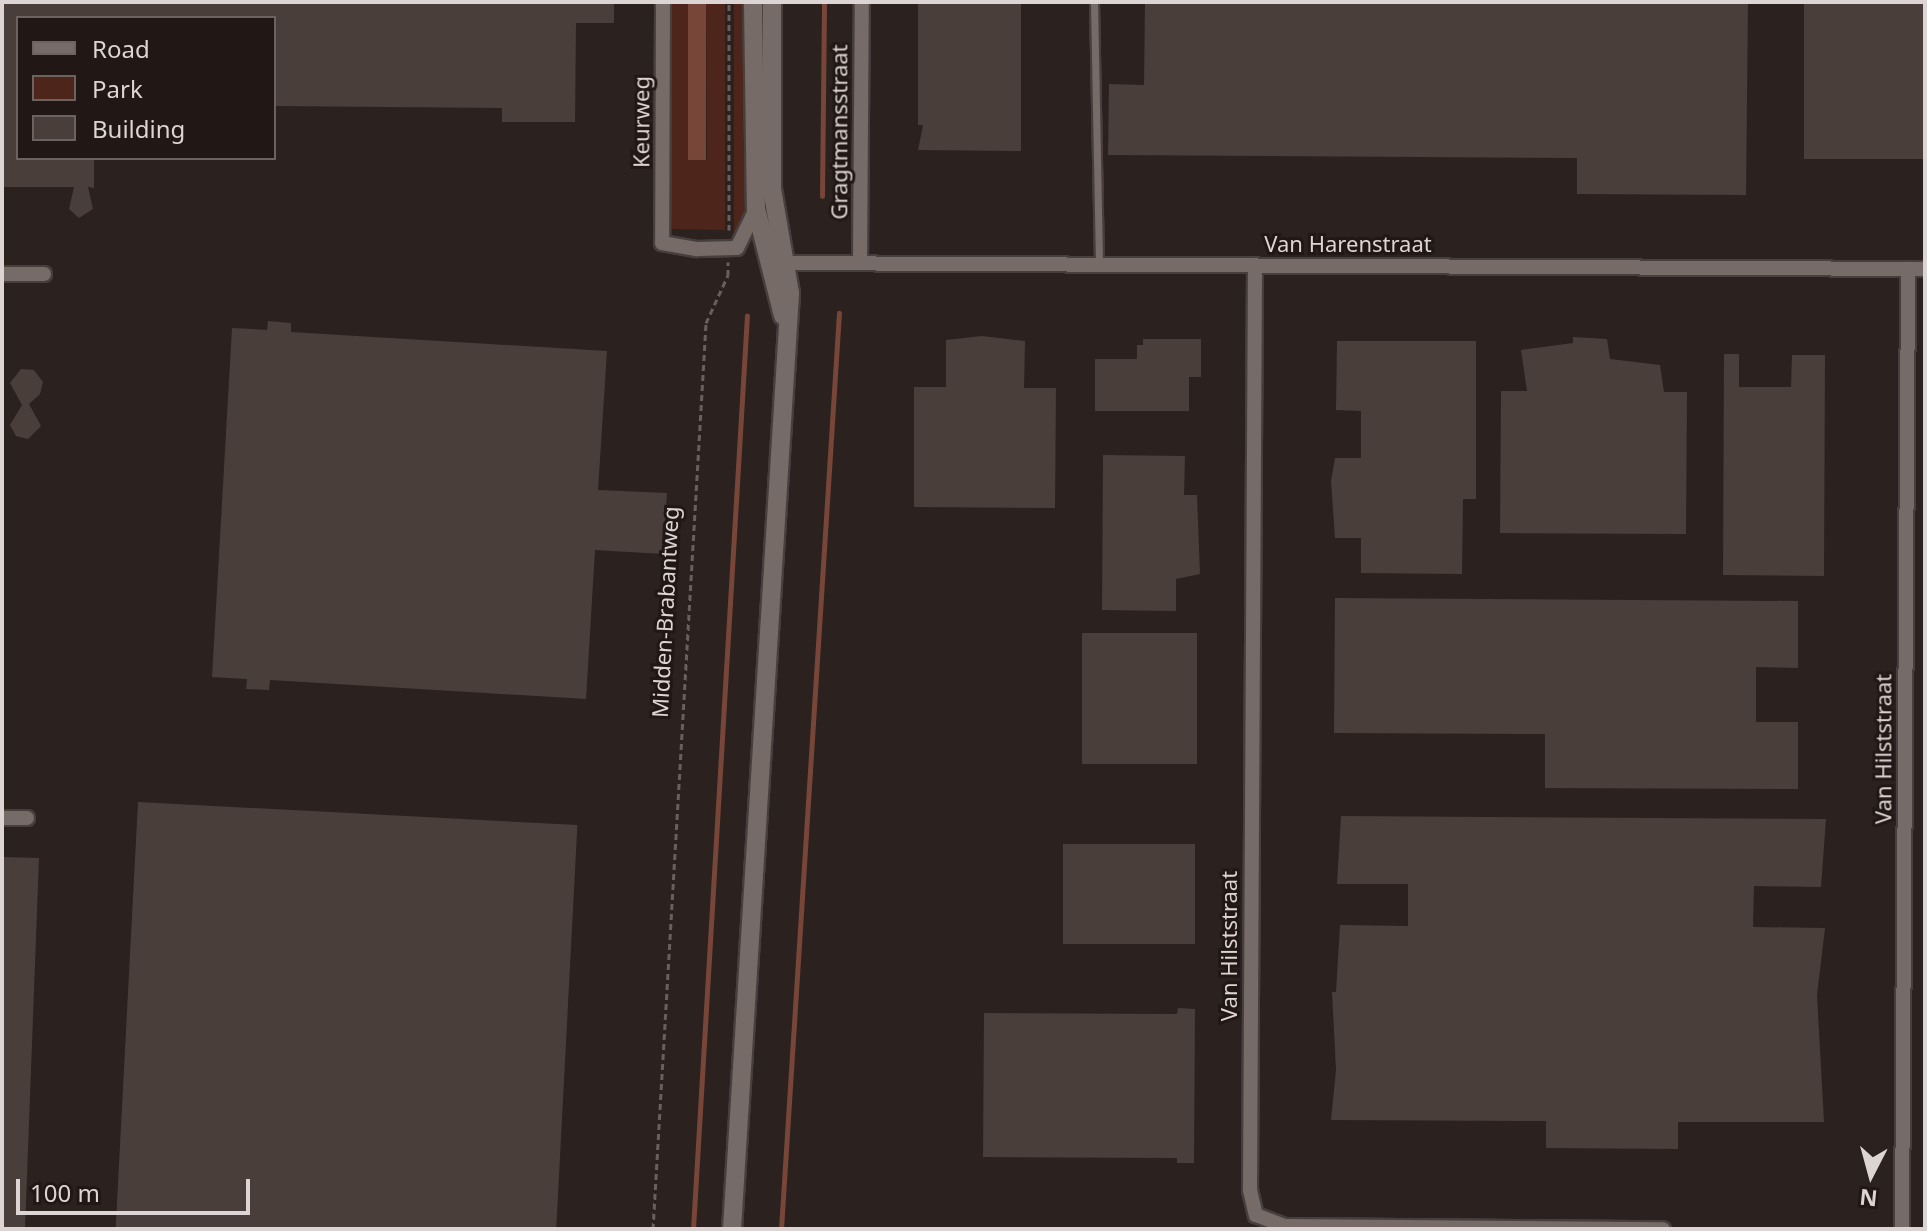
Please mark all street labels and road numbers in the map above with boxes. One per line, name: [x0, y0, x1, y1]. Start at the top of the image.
street label: Gragtmansstraat: [826, 44, 852, 220]
street label: Keurweg: [628, 76, 654, 168]
street label: Van Harenstraat: [1264, 231, 1432, 257]
street label: Midden-Brabantweg: [646, 506, 684, 718]
street label: Van Hilststraat: [1870, 674, 1896, 824]
street label: Van Hilststraat: [1216, 871, 1242, 1021]

